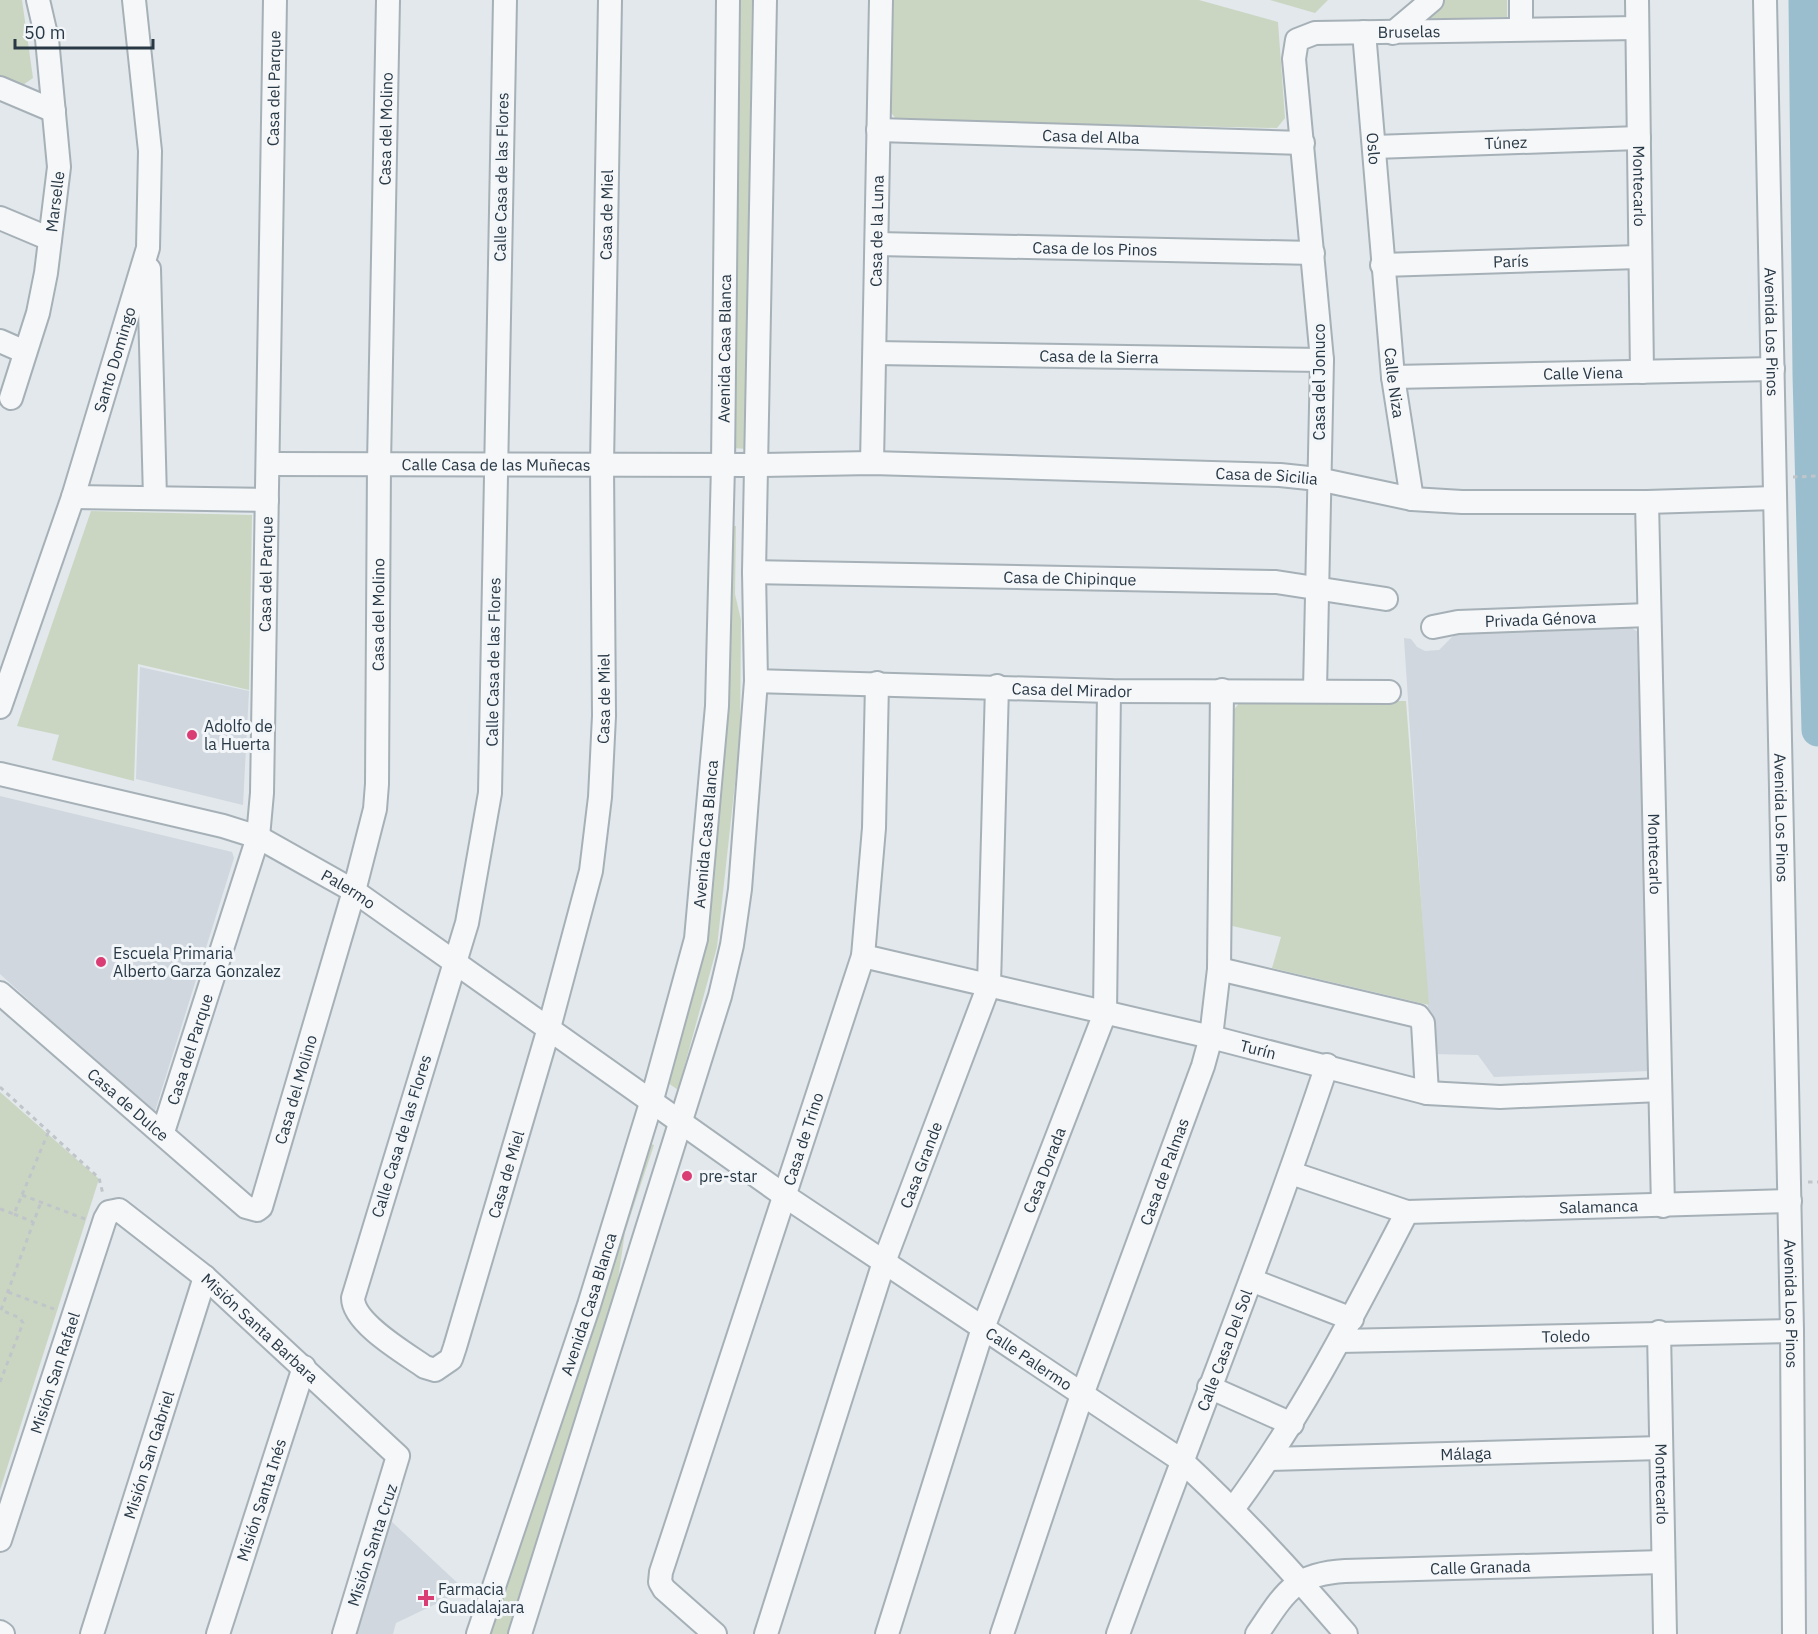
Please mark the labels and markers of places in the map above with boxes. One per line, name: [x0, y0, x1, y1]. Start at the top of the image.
place label: Adolfo de la Huerta: [204, 716, 273, 754]
marker: Adolfo de la Huerta: [185, 728, 199, 742]
place label: Escuela Primaria Alberto Garza Gonzalez: [113, 943, 281, 981]
marker: Escuela Primaria Alberto Garza Gonzalez: [94, 955, 108, 969]
place label: pre-star: [699, 1166, 757, 1186]
marker: pre-star: [680, 1169, 694, 1183]
place label: Farmacia Guadalajara: [438, 1579, 525, 1617]
marker: Farmacia Guadalajara: [419, 1591, 433, 1605]

